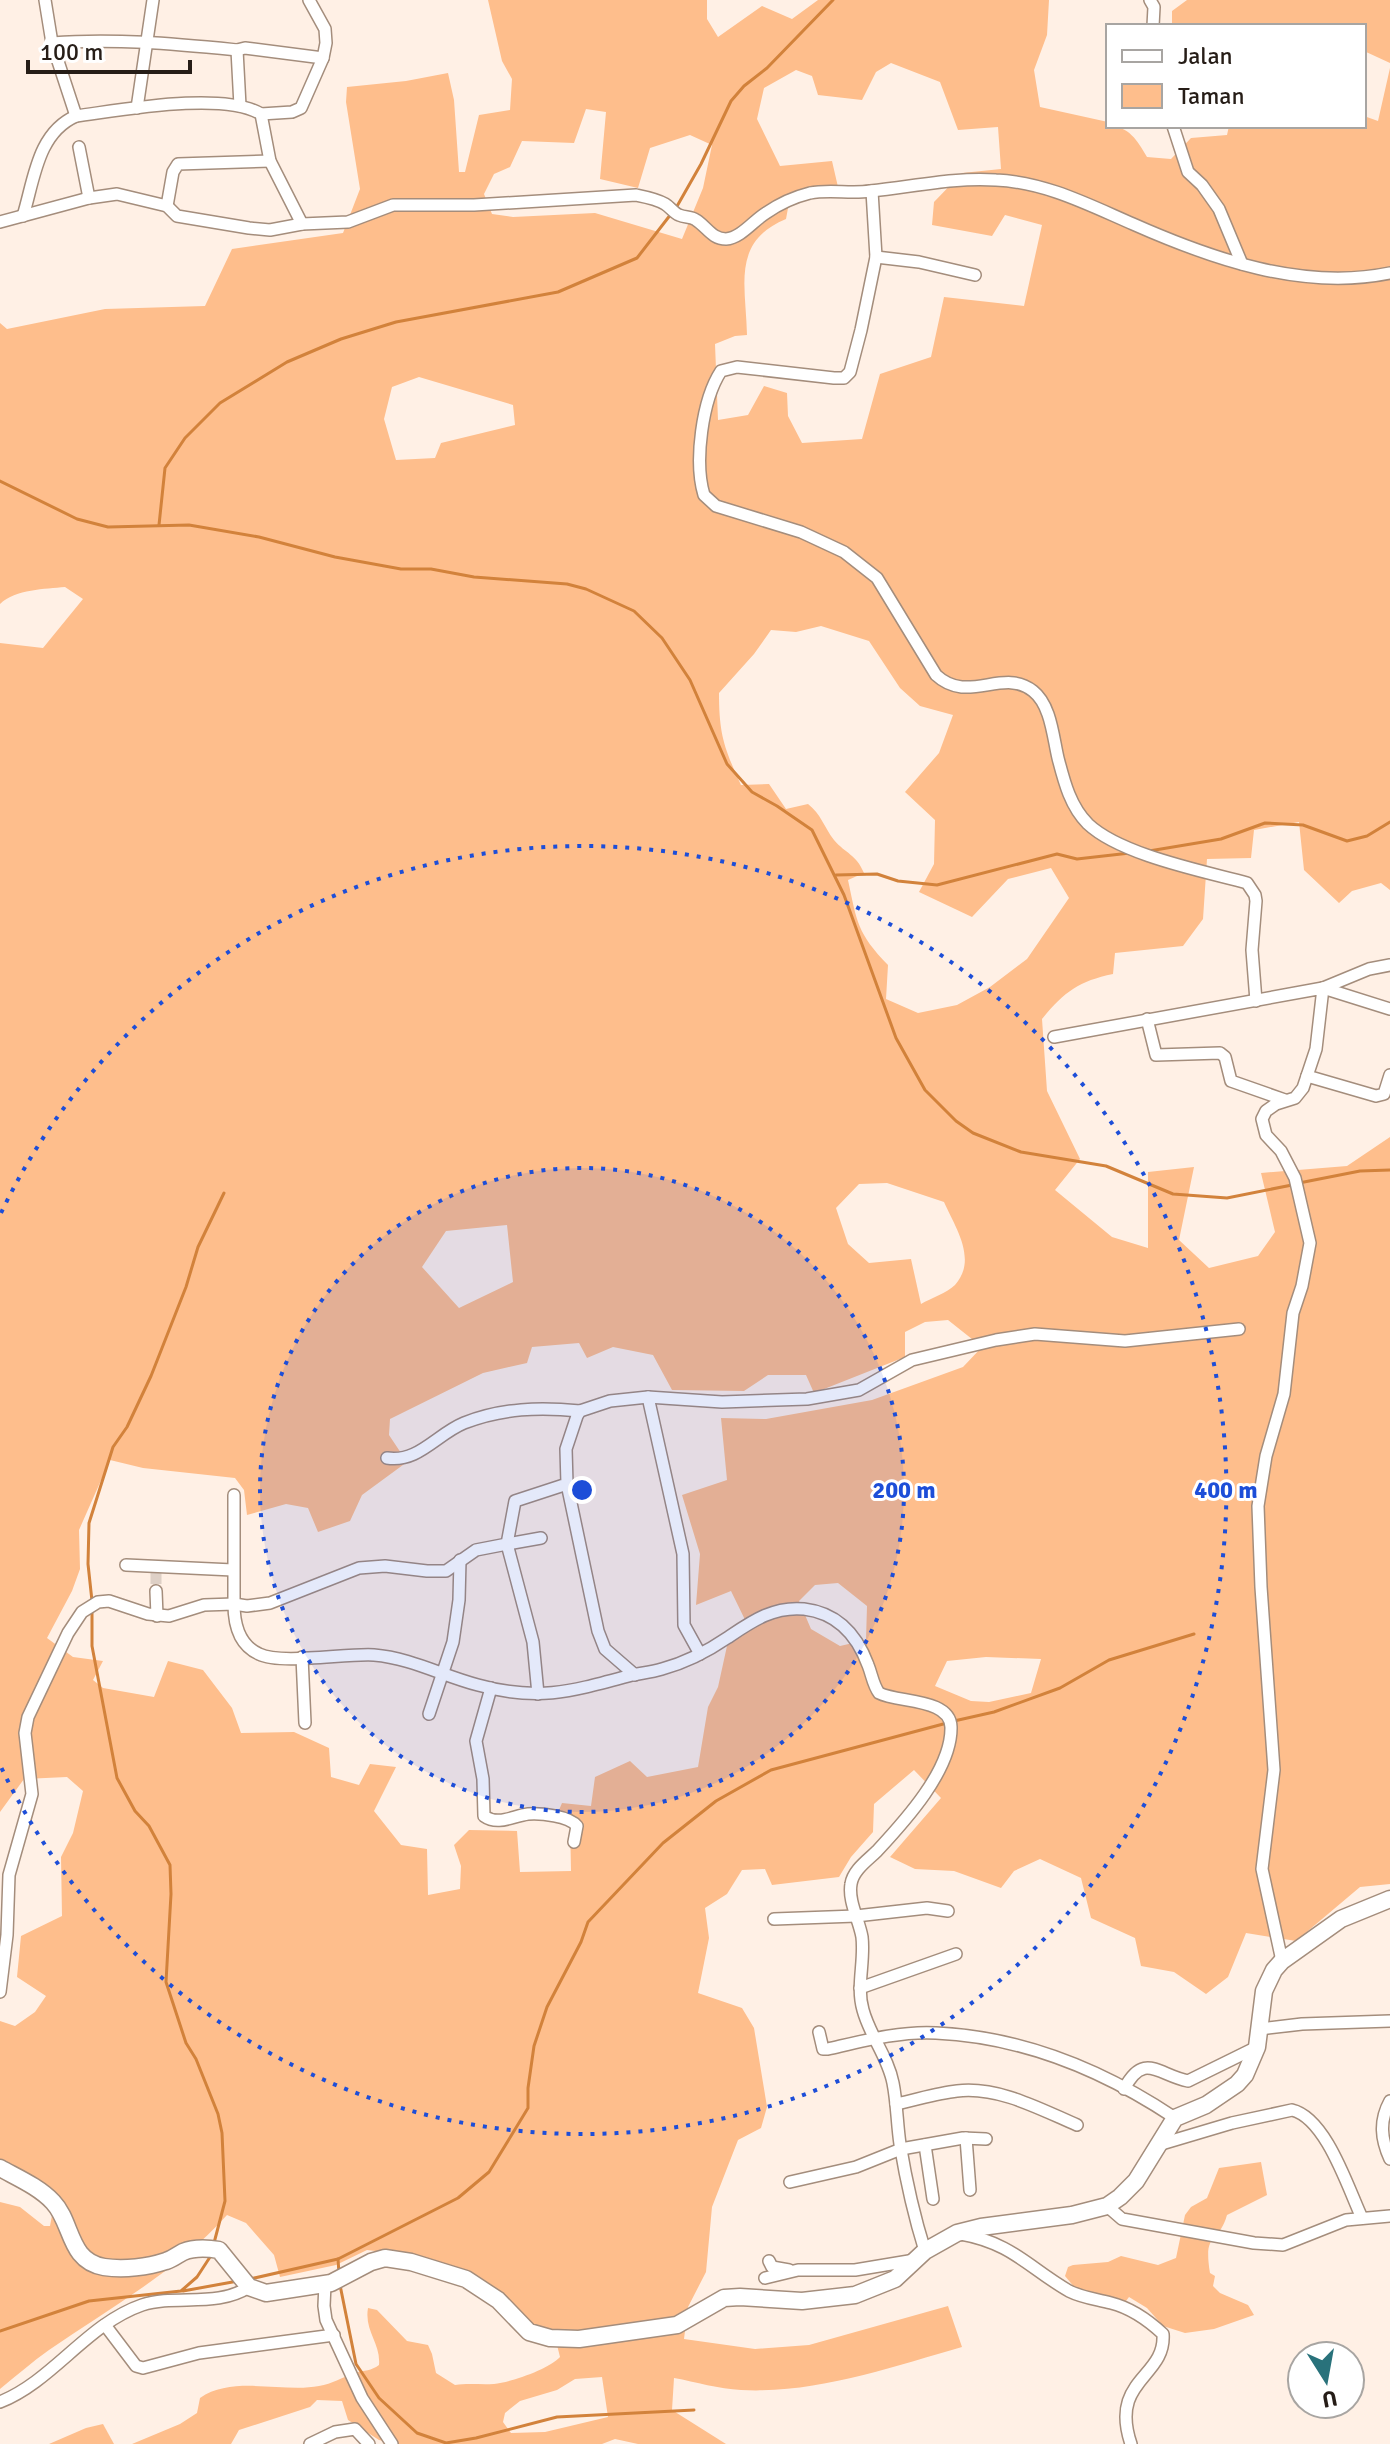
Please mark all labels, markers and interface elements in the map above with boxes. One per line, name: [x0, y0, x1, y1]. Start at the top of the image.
scale bar: [28, 24, 190, 74]
legend: [1106, 24, 1366, 128]
text: 100 m: [40, 37, 103, 67]
text: Jalan: [1178, 41, 1233, 71]
text: Taman: [1178, 81, 1245, 111]
text: 200 m: [872, 1475, 936, 1505]
text: 400 m: [1194, 1475, 1258, 1505]
centre of rings: [568, 1476, 596, 1504]
north arrow: [1286, 2340, 1366, 2420]
text: U: [1320, 2384, 1340, 2414]

